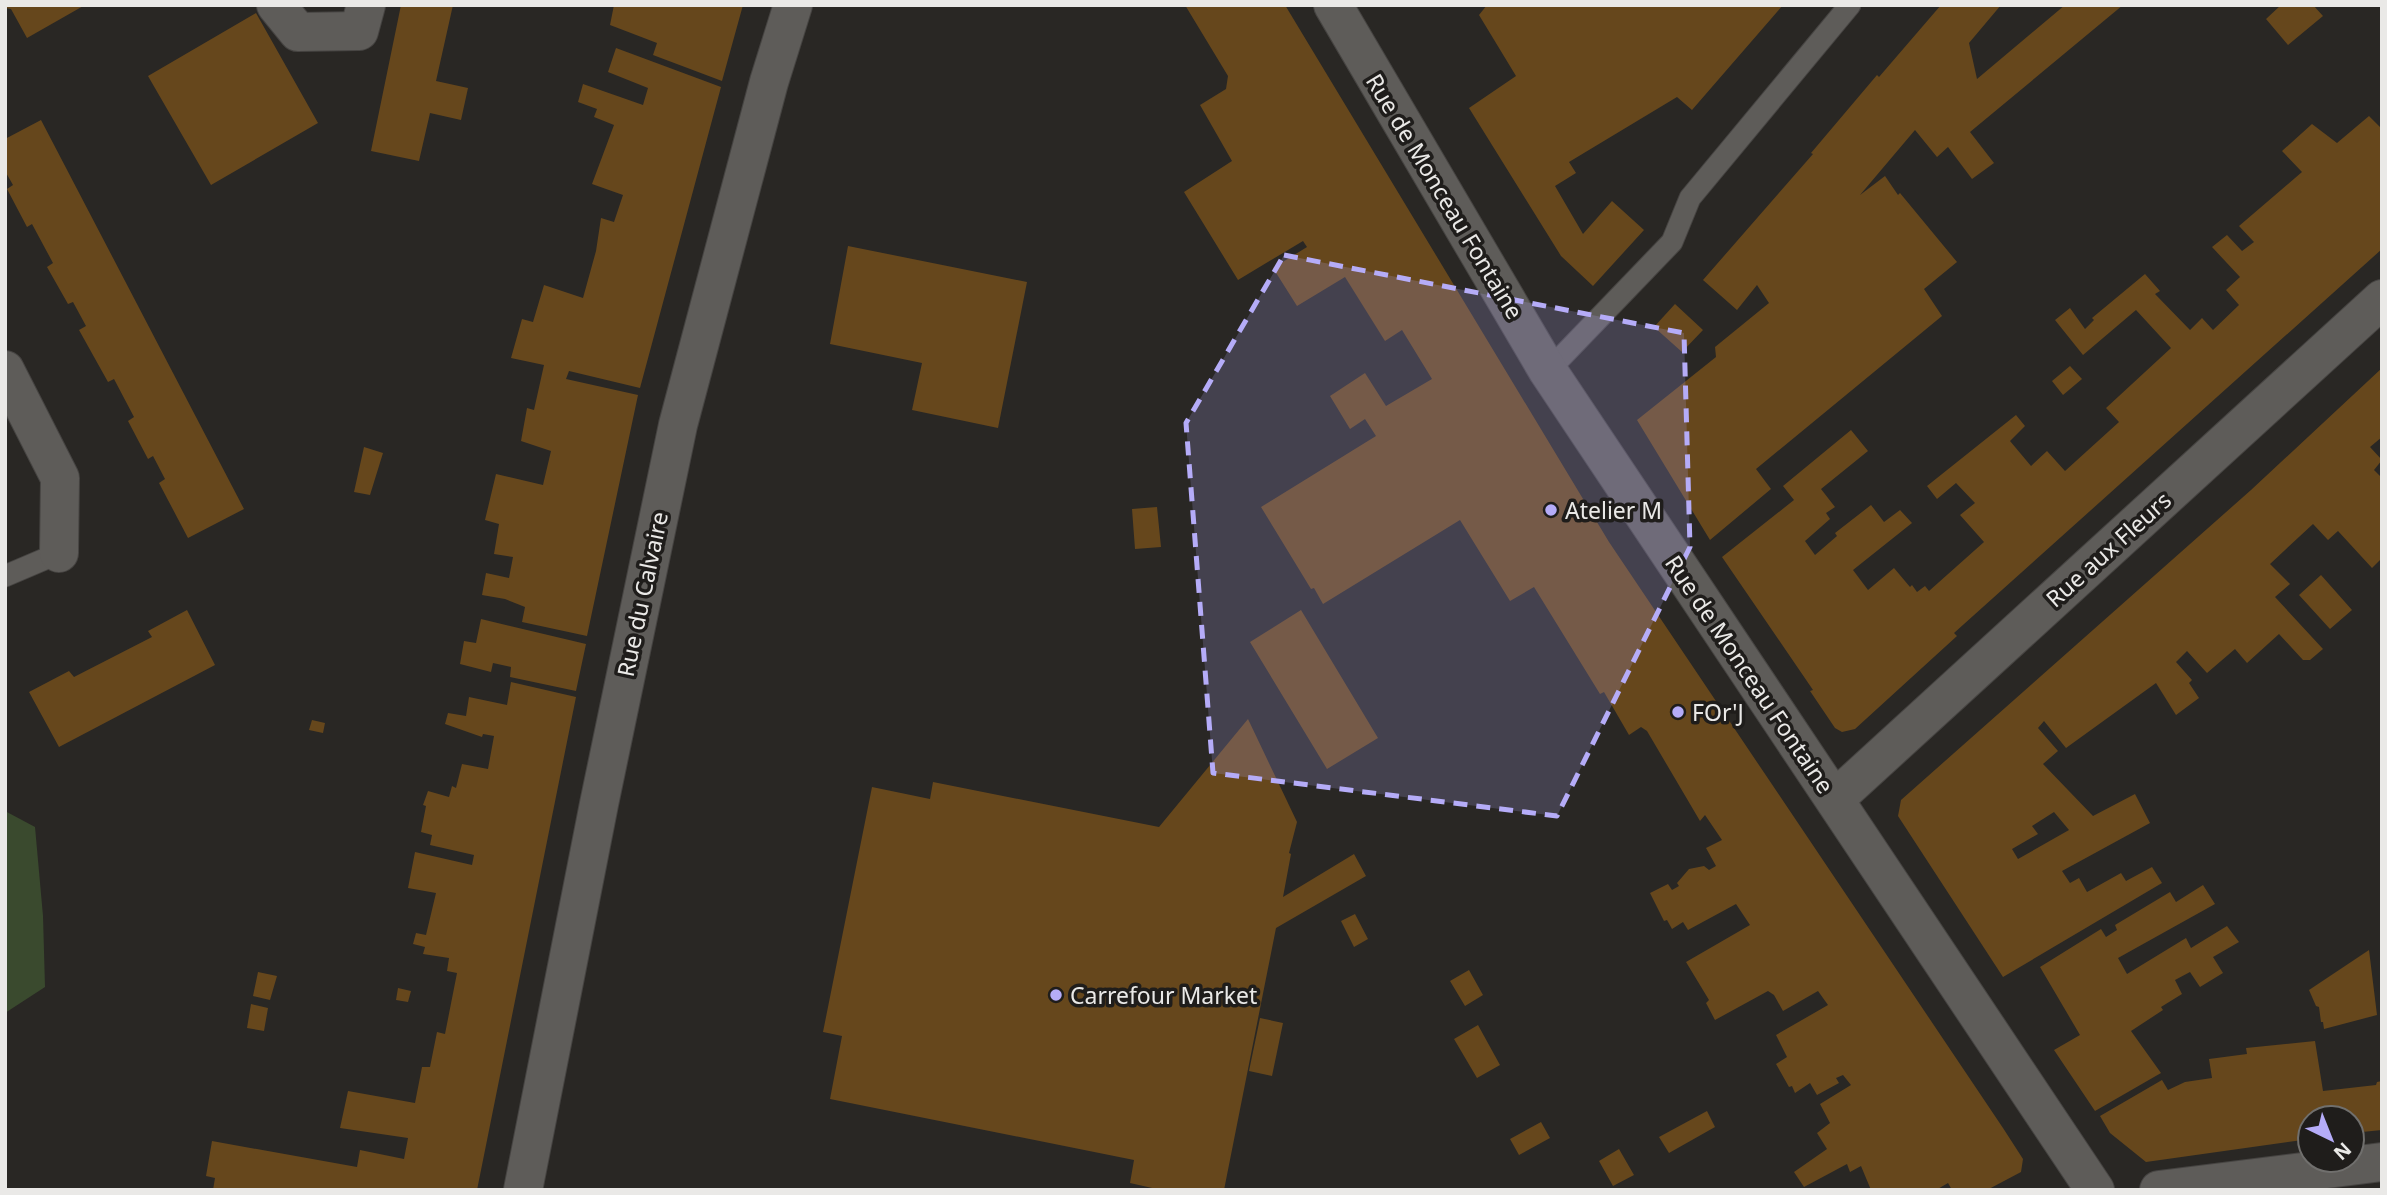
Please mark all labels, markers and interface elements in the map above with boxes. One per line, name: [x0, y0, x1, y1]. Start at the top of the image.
street label: Rue de Monceau Fontaine: [1359, 67, 1531, 325]
street label: Rue aux Fleurs: [2038, 484, 2178, 614]
place label: Atelier M: [1565, 494, 1662, 526]
marker: Atelier M: [1543, 502, 1559, 518]
street label: Rue du Calvaire: [609, 509, 675, 679]
street label: Rue de Monceau Fontaine: [1658, 549, 1842, 799]
place label: FOr'J: [1692, 696, 1744, 728]
marker: FOr'J: [1670, 704, 1686, 720]
place label: Carrefour Market: [1070, 979, 1257, 1011]
marker: Carrefour Market: [1048, 987, 1064, 1003]
north arrow: [2296, 1104, 2366, 1174]
text: N: [2328, 1137, 2357, 1166]

